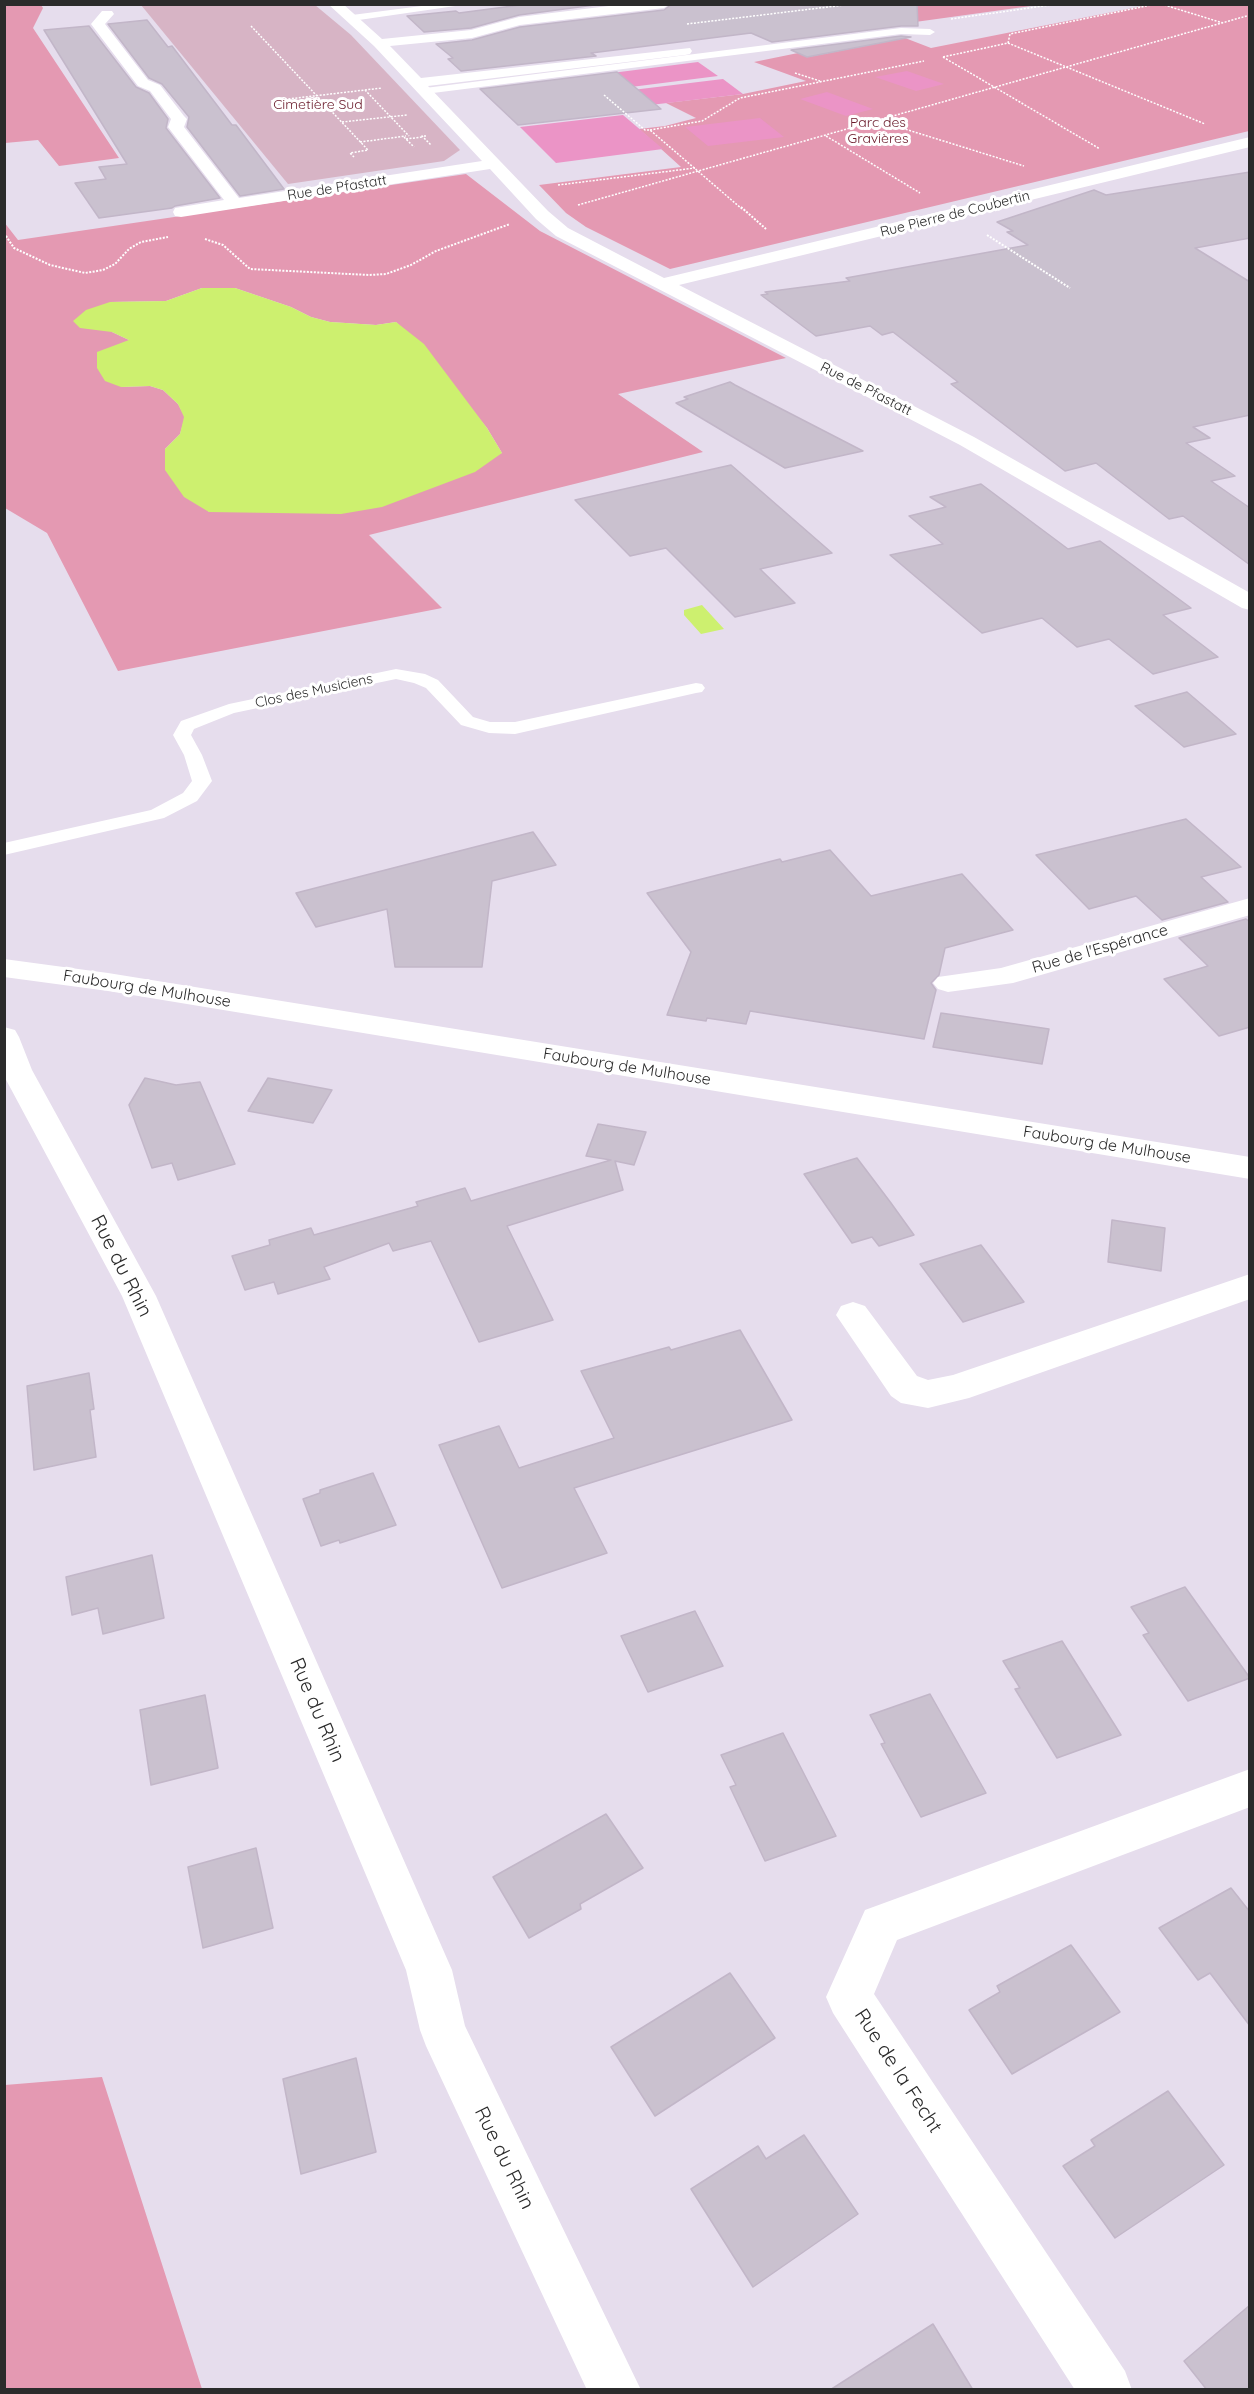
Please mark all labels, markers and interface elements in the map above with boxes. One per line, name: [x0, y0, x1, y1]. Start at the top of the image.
park label: Cimetière Sud: [273, 97, 363, 113]
park label: Parc des Gravières: [847, 115, 909, 148]
street label: Rue de Pfastatt: [286, 172, 388, 204]
street label: Rue Pierre de Coubertin: [878, 187, 1032, 241]
street label: Rue de Pfastatt: [817, 359, 915, 419]
street label: Clos des Musiciens: [254, 670, 374, 712]
street label: Rue de l'Espérance: [1030, 920, 1170, 978]
street label: Faubourg de Mulhouse: [62, 966, 232, 1012]
street label: Faubourg de Mulhouse: [542, 1044, 712, 1090]
street label: Faubourg de Mulhouse: [1022, 1122, 1192, 1168]
street label: Rue du Rhin: [85, 1211, 157, 1321]
street label: Rue du Rhin: [284, 1654, 350, 1766]
street label: Rue de la Fecht: [849, 2004, 947, 2138]
street label: Rue du Rhin: [469, 2103, 539, 2213]

